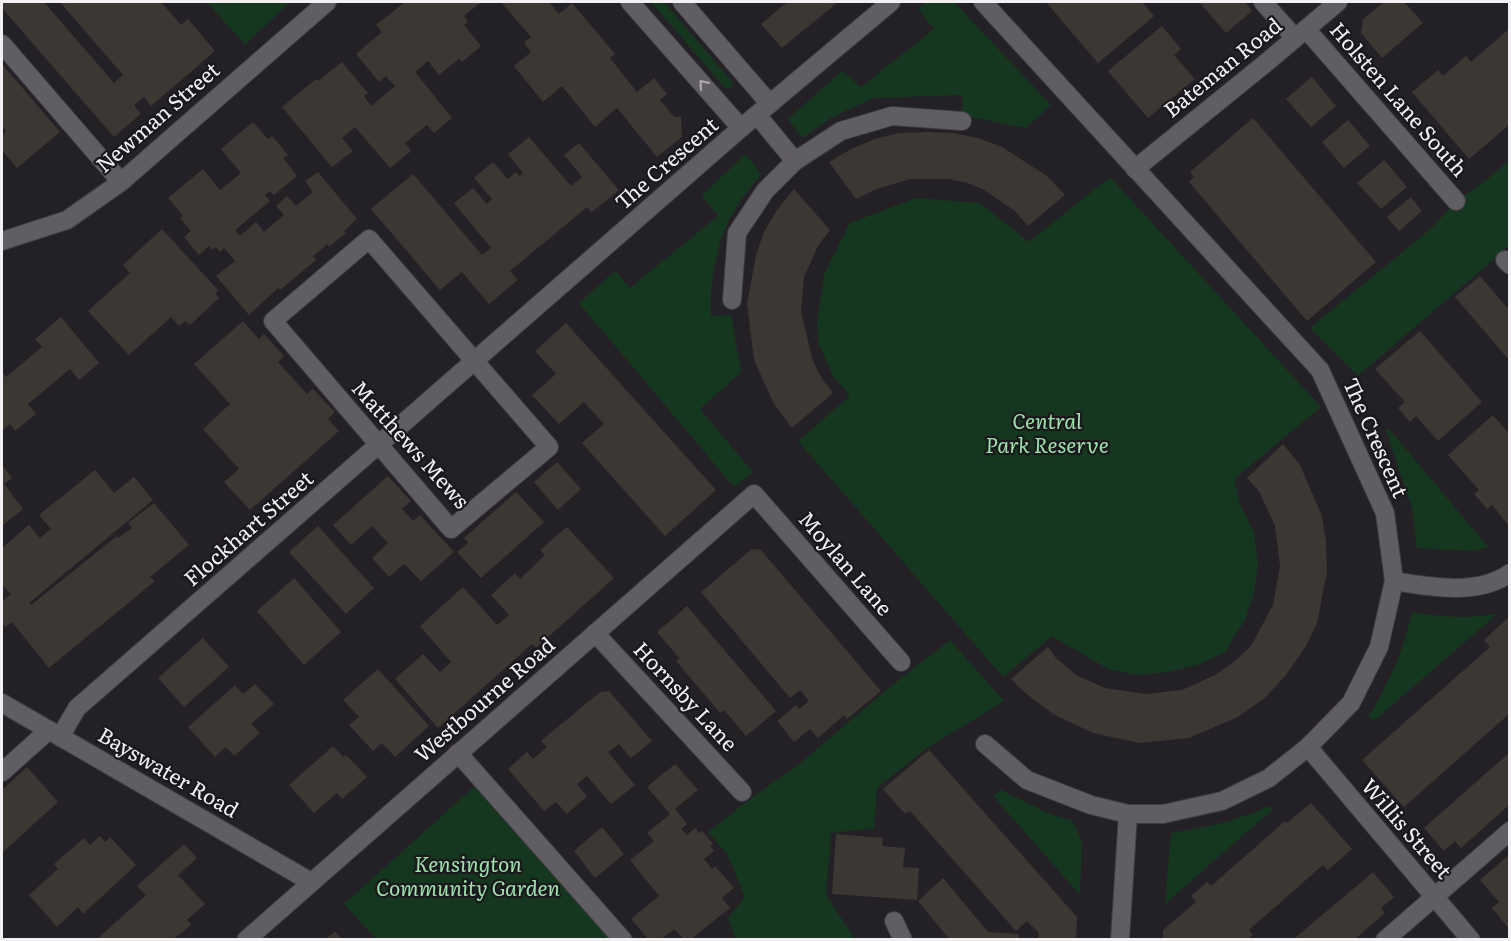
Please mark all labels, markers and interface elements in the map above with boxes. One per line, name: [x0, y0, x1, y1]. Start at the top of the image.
street label: Bateman Road: [1156, 9, 1287, 123]
street label: Holsten Lane South: [1324, 14, 1476, 183]
street label: Newman Street: [88, 53, 225, 179]
one-way arrow: [699, 81, 710, 91]
street label: The Crescent: [607, 108, 724, 216]
street label: Matthews Mews: [346, 372, 478, 514]
street label: The Crescent: [1337, 372, 1418, 502]
park label: Central Park Reserve: [985, 404, 1109, 459]
street label: Flockhart Street: [176, 462, 319, 592]
street label: Moylan Lane: [793, 503, 901, 621]
street label: Westbourne Road: [406, 628, 561, 768]
street label: Hornsby Lane: [628, 633, 746, 757]
street label: Bayswater Road: [93, 718, 245, 824]
street label: Willis Street: [1355, 770, 1461, 885]
park label: Kensington Community Garden: [376, 847, 561, 902]

